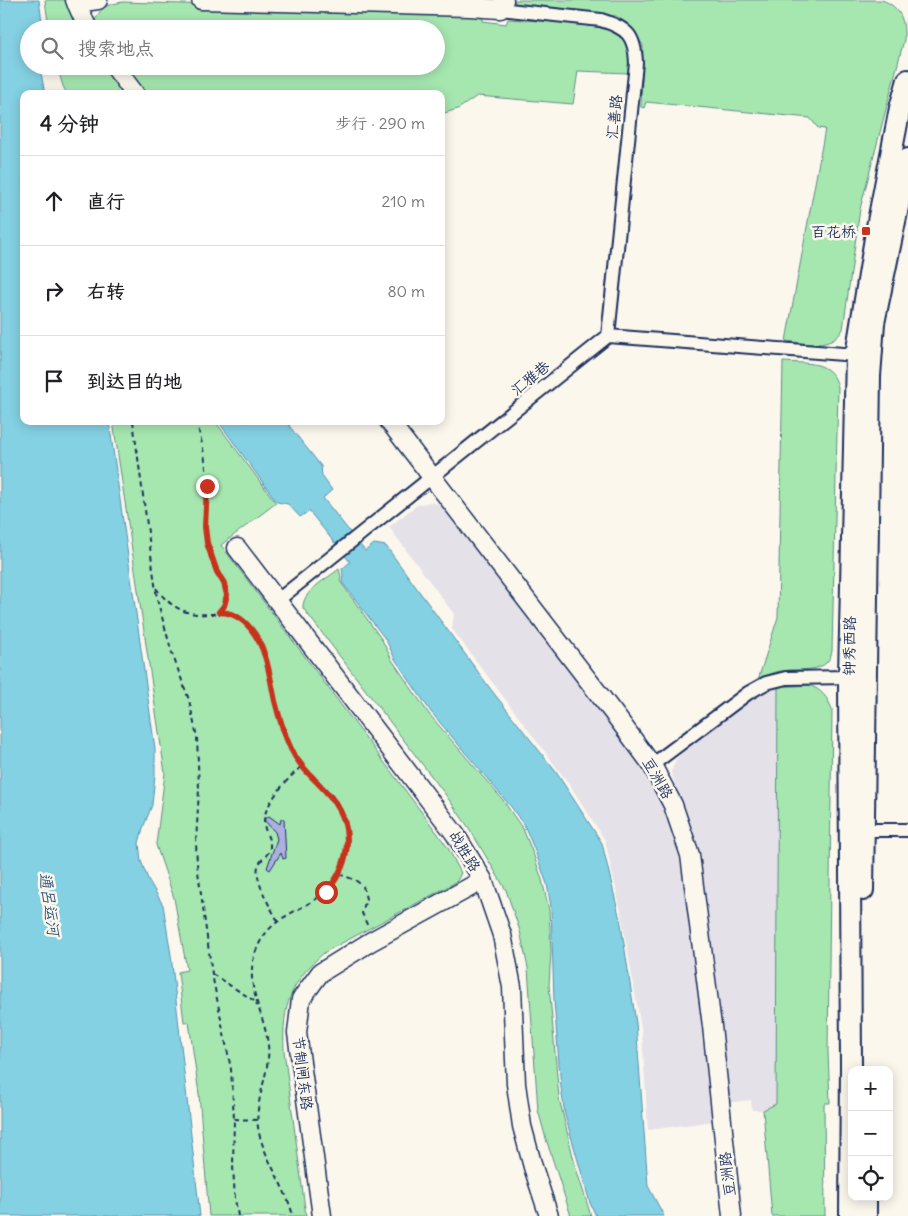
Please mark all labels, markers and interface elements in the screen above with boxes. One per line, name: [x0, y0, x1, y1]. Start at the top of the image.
search box: [20, 20, 445, 75]
icon: search: [38, 34, 66, 62]
text: 搜索地点: [78, 36, 154, 60]
street label: 汇善路: [602, 94, 626, 140]
text: 4 分钟: [40, 110, 99, 137]
text: 步行 · 290 m: [335, 113, 425, 133]
icon: ahead: [40, 187, 68, 215]
text: 直行: [87, 189, 125, 213]
text: 210 m: [382, 191, 425, 211]
place label: 百花桥: [811, 222, 856, 241]
marker: 百花桥: [860, 225, 872, 237]
icon: right: [40, 277, 68, 305]
text: 右转: [87, 279, 125, 303]
text: 80 m: [387, 281, 425, 301]
street label: 汇雅巷: [507, 356, 553, 400]
icon: arrive: [40, 367, 68, 395]
text: 到达目的地: [87, 369, 182, 393]
route end: [196, 475, 219, 498]
street label: 钟秀西路: [839, 616, 859, 676]
street label: 豆洲路: [639, 754, 677, 802]
street label: 战胜路: [445, 827, 485, 875]
water label: 通吕运河: [36, 871, 65, 940]
route start: [315, 881, 338, 904]
street label: 节制闸东路: [289, 1035, 317, 1111]
map controls: [848, 1066, 893, 1201]
button: +: [848, 1066, 893, 1111]
button: −: [848, 1111, 893, 1156]
street label: 豆洲路: [715, 1151, 739, 1197]
button: locate: [848, 1156, 893, 1201]

